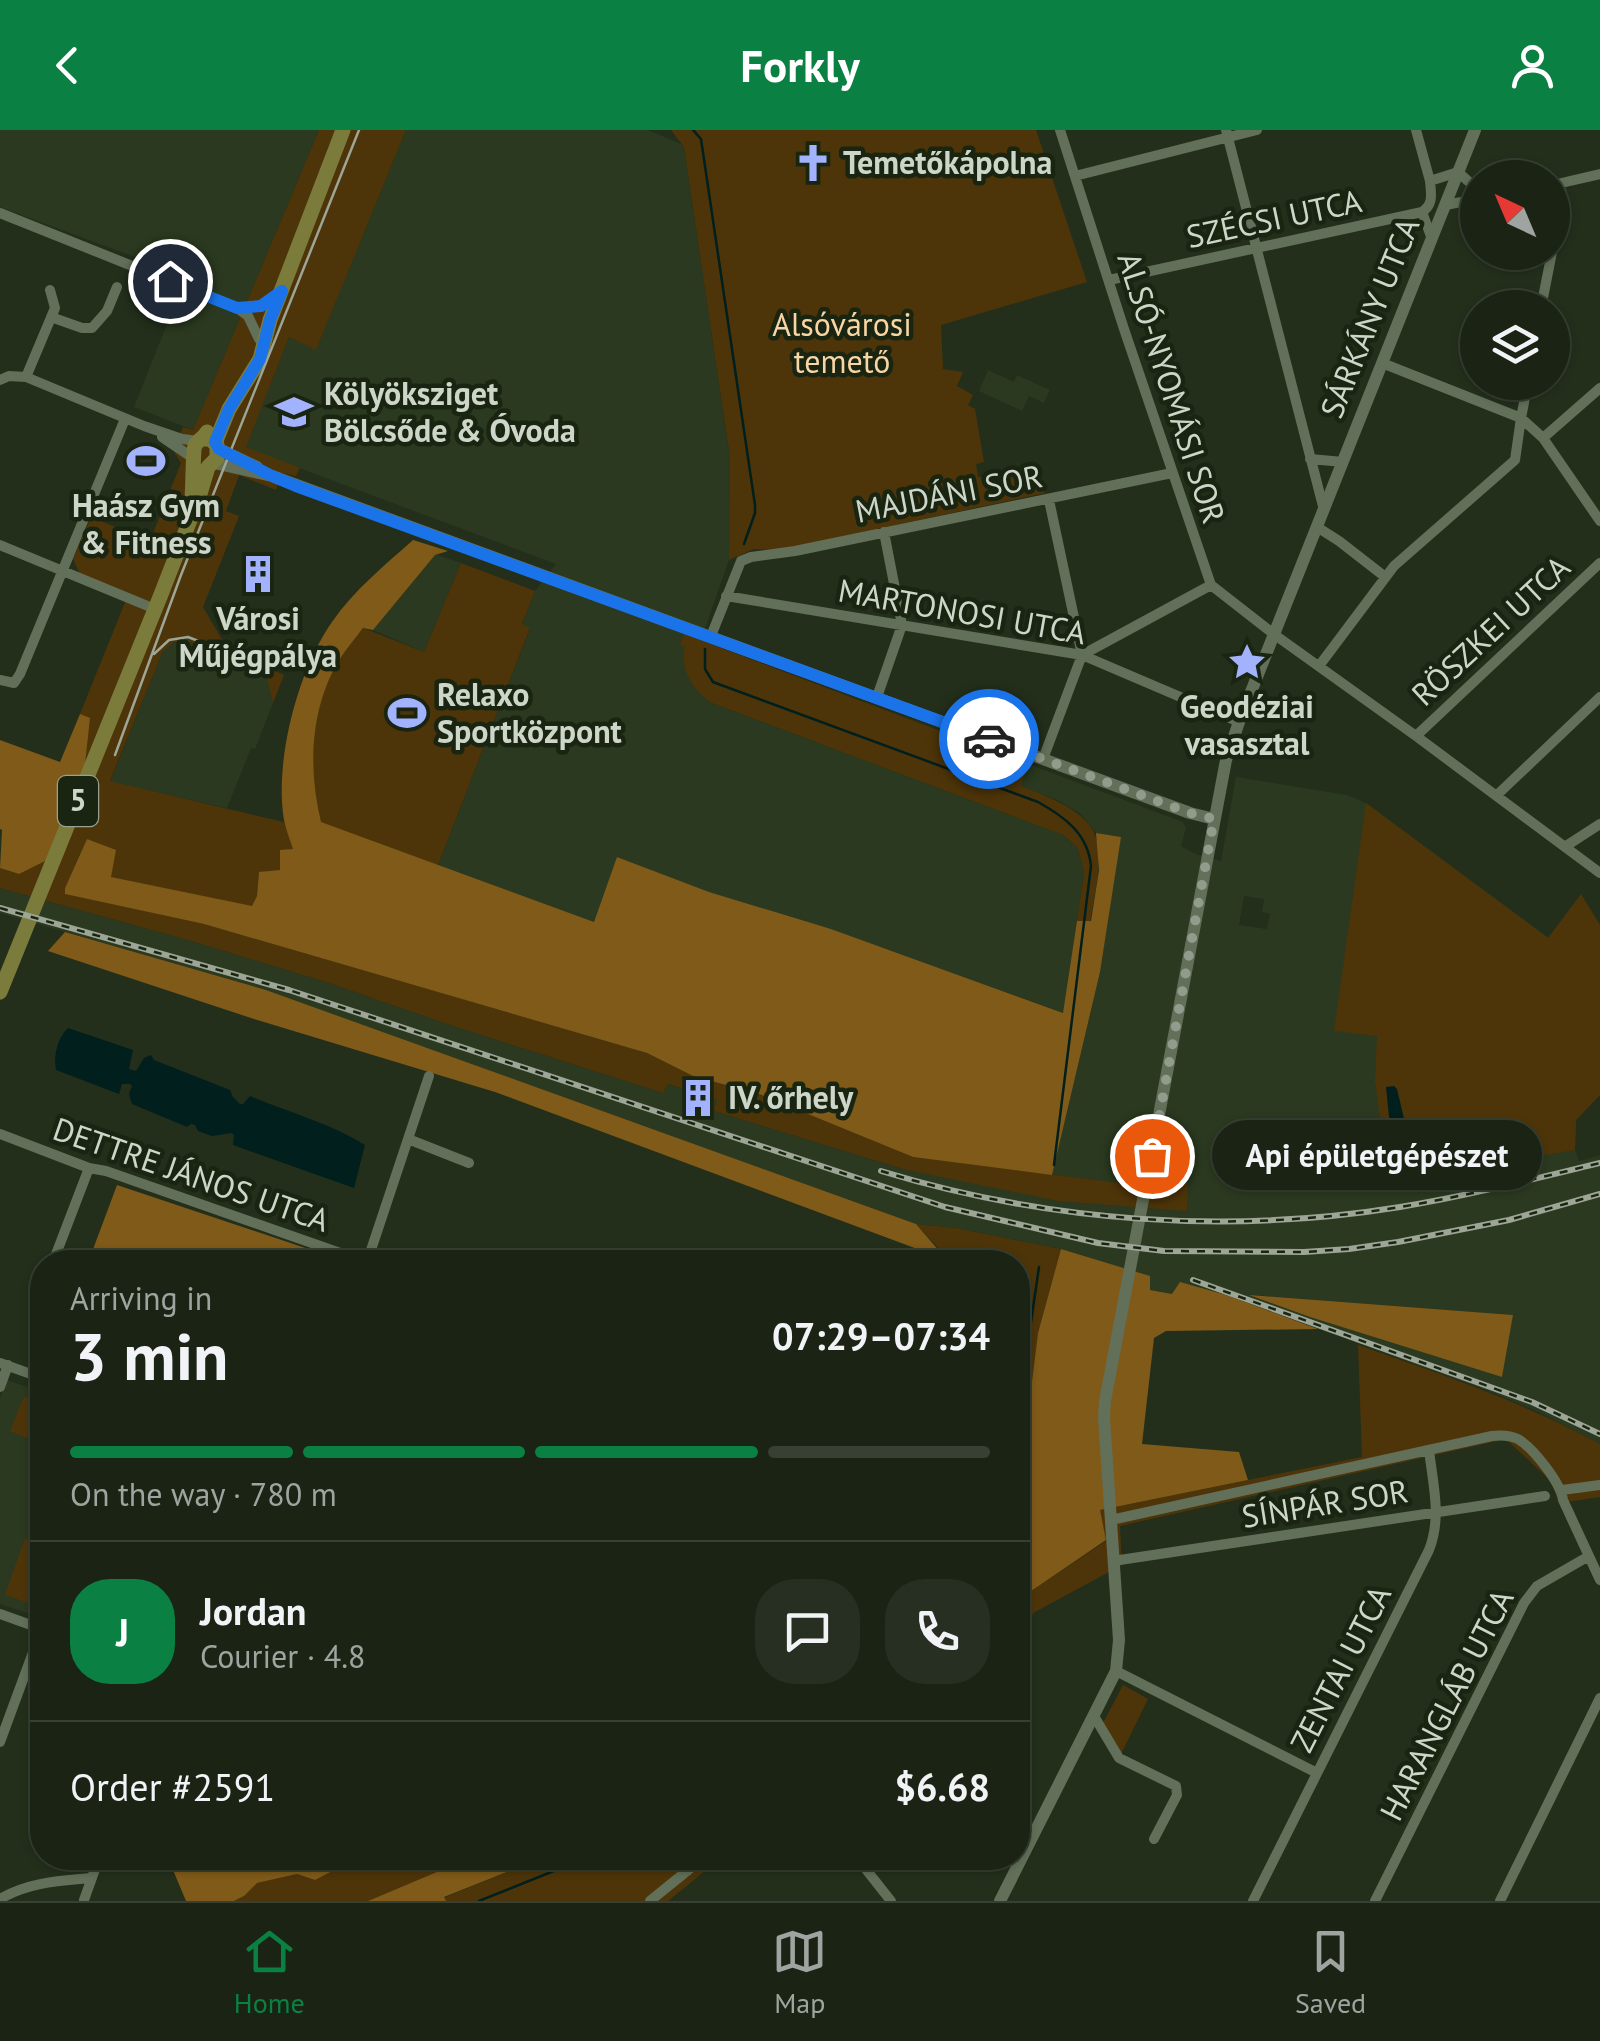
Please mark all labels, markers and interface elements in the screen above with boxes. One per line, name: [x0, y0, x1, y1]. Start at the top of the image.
text: Forkly: [740, 36, 860, 94]
icon: back: [40, 38, 95, 93]
icon: person: [1505, 38, 1560, 93]
place label: Temetőkápolna: [843, 141, 1052, 183]
church icon: Temetőkápolna: [792, 142, 834, 184]
north arrow: [1460, 160, 1570, 270]
map controls: [1460, 160, 1570, 400]
street label: SZÉCSI UTCA: [1182, 179, 1365, 257]
street label: SÁRKÁNY UTCA: [1310, 211, 1428, 424]
pin: [128, 239, 213, 324]
street label: ALSÓ-NYOMÁSI SOR: [1108, 247, 1236, 528]
icon: home: [143, 254, 198, 309]
button: layers: [1460, 290, 1570, 400]
park label: Alsóvárosi temető: [772, 303, 912, 382]
place label: Kölyöksziget Bölcsőde & Óvoda: [324, 372, 576, 451]
school or university icon: Kölyöksziget Bölcsőde & Óvoda: [273, 391, 315, 433]
sports icon: Haász Gym & Fitness: [125, 440, 167, 482]
street label: MAJDÁNI SOR: [852, 454, 1046, 532]
place label: Haász Gym & Fitness: [72, 484, 220, 563]
street label: RÖSZKEI UTCA: [1402, 546, 1579, 714]
building icon: Városi Műjégpálya: [237, 553, 279, 595]
street label: MARTONOSI UTCA: [835, 569, 1090, 654]
place label: Városi Műjégpálya: [179, 597, 337, 676]
place icon: Geodéziai vasasztal: [1226, 641, 1268, 683]
place label: Relaxo Sportközpont: [437, 673, 623, 752]
place label: Geodéziai vasasztal: [1180, 685, 1314, 764]
courier: [939, 689, 1039, 789]
sports icon: Relaxo Sportközpont: [386, 692, 428, 734]
icon: car: [962, 712, 1017, 767]
road number: 5: [58, 776, 98, 826]
place label: IV. őrhely: [728, 1076, 854, 1118]
building icon: IV. őrhely: [677, 1077, 719, 1119]
street label: DETTRE JÁNOS UTCA: [48, 1107, 335, 1241]
pin: [1110, 1114, 1195, 1199]
callout: Api épületgépészet: [1212, 1121, 1542, 1191]
icon: bag: [1125, 1129, 1180, 1184]
text: Api épületgépészet: [1245, 1134, 1509, 1176]
text: Arriving in: [70, 1277, 212, 1319]
text: 07:29–07:34: [772, 1311, 990, 1360]
text: 3 min: [70, 1314, 229, 1398]
street label: SÍNPÁR SOR: [1239, 1469, 1411, 1537]
text: On the way · 780 m: [70, 1473, 337, 1515]
street label: ZENTAI UTCA: [1280, 1578, 1400, 1759]
button: chat: [755, 1579, 860, 1684]
button: phone: [885, 1579, 990, 1684]
street label: HARANGLÁB UTCA: [1370, 1582, 1523, 1827]
text: Jordan: [200, 1586, 306, 1635]
text: J: [116, 1607, 129, 1656]
text: Courier · 4.8: [200, 1635, 366, 1677]
text: Order #2591: [70, 1762, 275, 1811]
text: $6.68: [894, 1762, 990, 1811]
tab: Home: [234, 1924, 305, 2021]
tab: Map: [772, 1924, 827, 2021]
tab: Saved: [1295, 1924, 1366, 2021]

